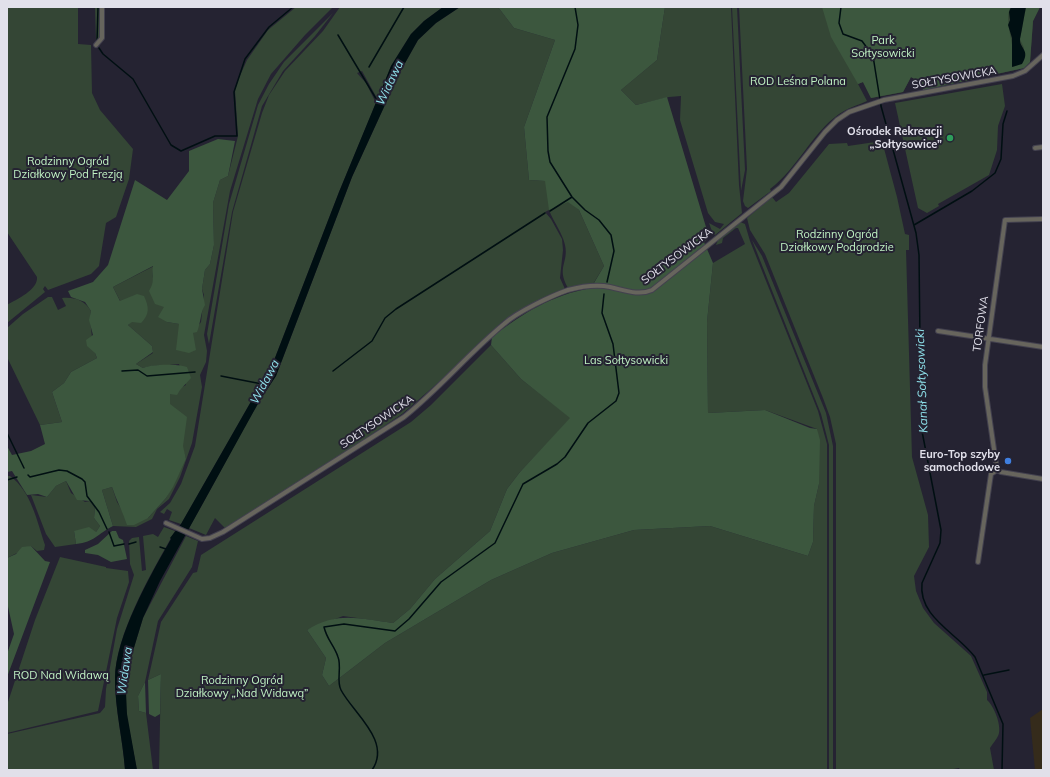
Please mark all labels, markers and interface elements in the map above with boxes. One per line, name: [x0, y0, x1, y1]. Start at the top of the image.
park label: Park Sołtysowicki: [851, 34, 915, 60]
water label: Widawa: [373, 58, 407, 108]
street label: SOŁTYSOWICKA: [911, 64, 997, 92]
park label: ROD Leśna Polana: [750, 75, 846, 89]
place label: Ośrodek Rekreacji „Sołtysowice”: [847, 125, 942, 151]
marker: Ośrodek Rekreacji „Sołtysowice”: [945, 133, 955, 143]
park label: Rodzinny Ogród Działkowy Pod Frezją: [13, 155, 123, 181]
street label: SOŁTYSOWICKA: [639, 225, 715, 287]
park label: Rodzinny Ogród Działkowy Podgrodzie: [780, 228, 894, 254]
street label: TORFOWA: [971, 295, 991, 353]
water label: Kanał Sołtysowicki: [913, 329, 931, 433]
park label: Las Sołtysowicki: [584, 354, 668, 368]
water label: Widawa: [247, 357, 283, 407]
street label: SOŁTYSOWICKA: [338, 393, 416, 451]
place label: Euro-Top szyby samochodowe: [920, 448, 1000, 474]
marker: Euro-Top szyby samochodowe: [1003, 456, 1013, 466]
water label: Widawa: [115, 646, 135, 696]
park label: ROD Nad Widawą: [13, 669, 109, 683]
park label: Rodzinny Ogród Działkowy „Nad Widawą”: [176, 674, 308, 700]

